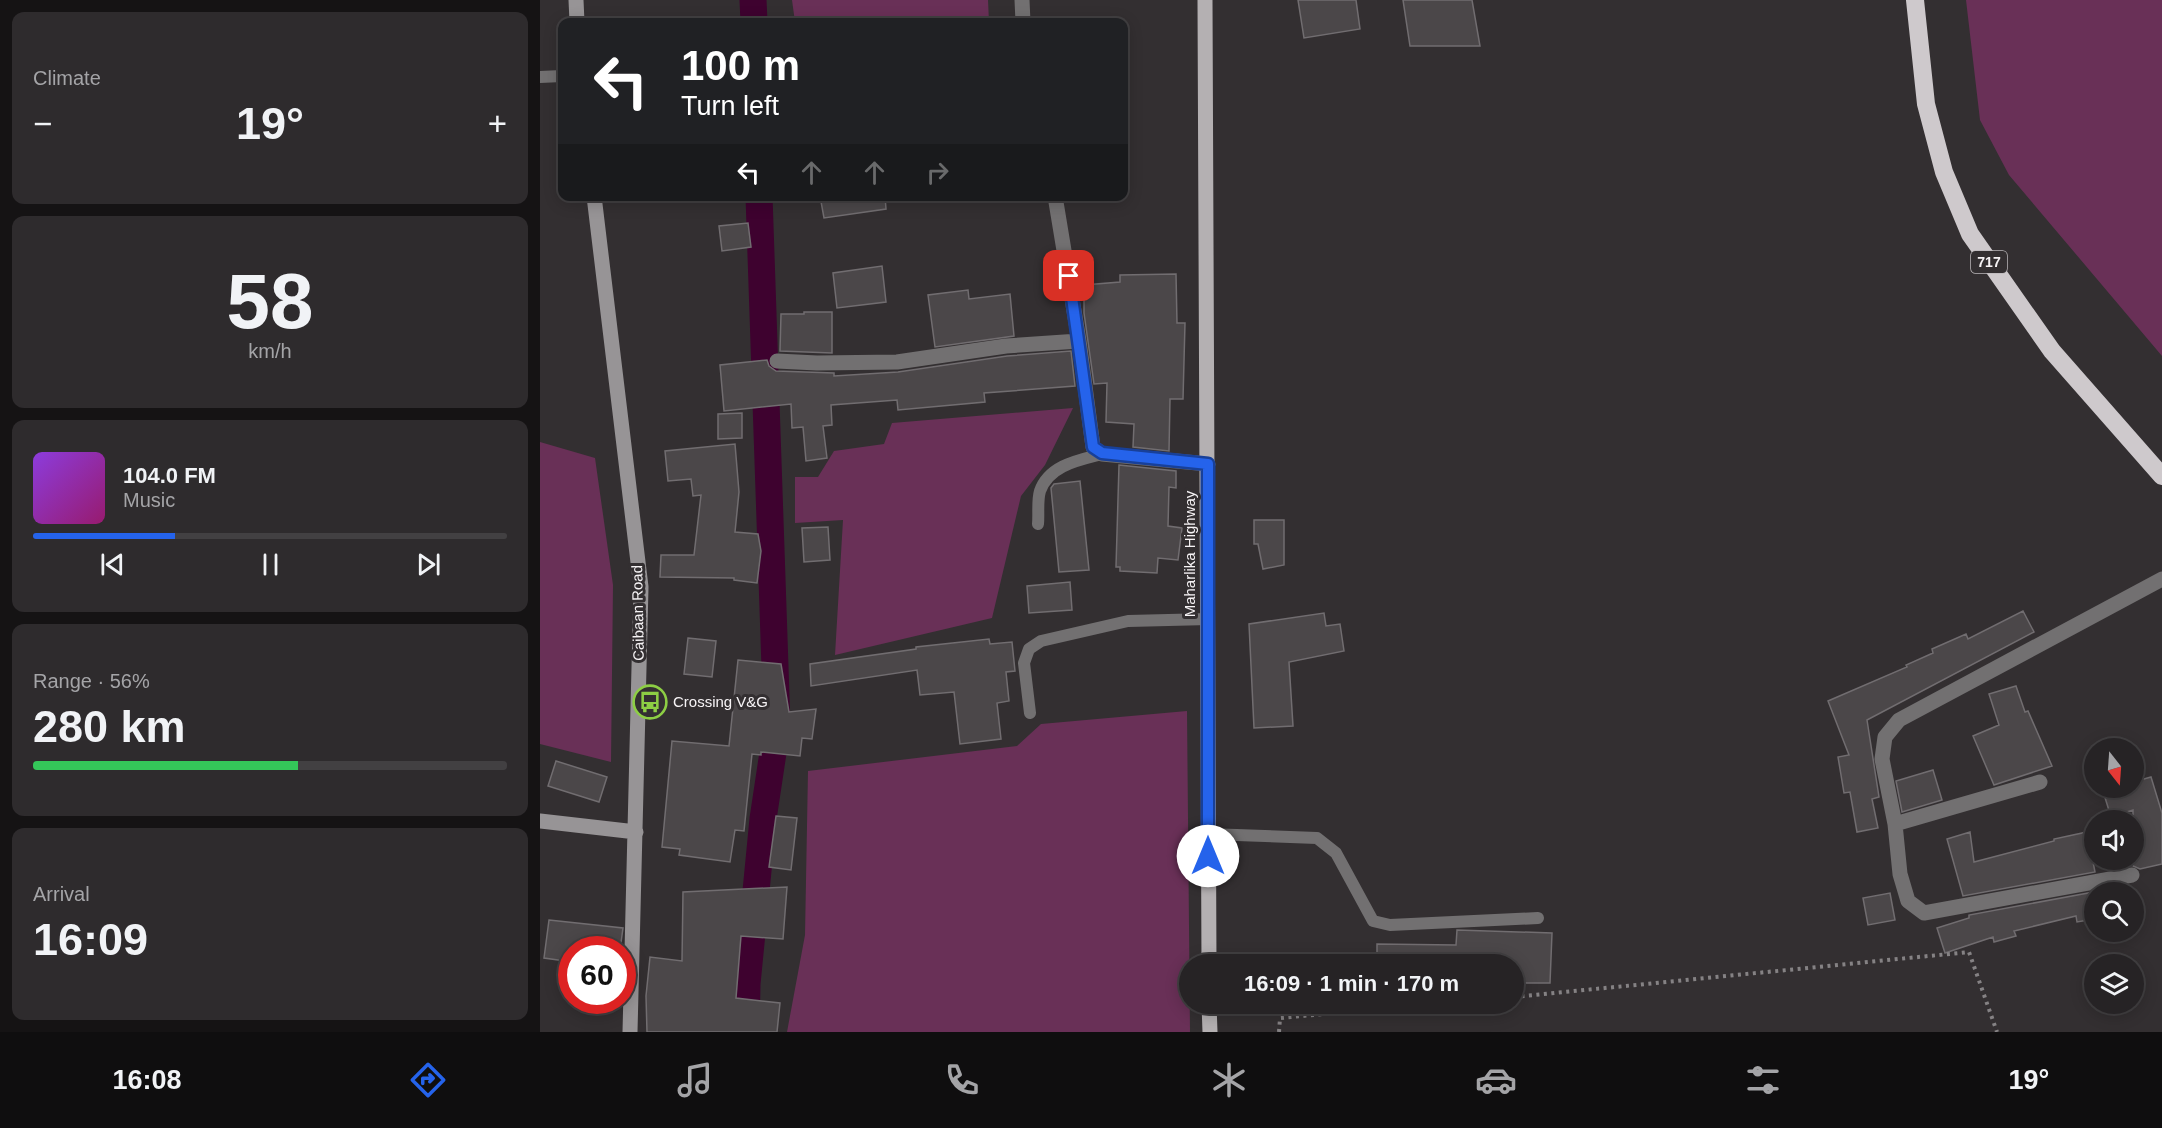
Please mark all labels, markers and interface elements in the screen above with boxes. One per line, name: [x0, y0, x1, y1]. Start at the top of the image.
icon: left: [582, 42, 660, 120]
text: 100 m: [681, 42, 800, 89]
text: Climate: [33, 67, 101, 89]
text: Turn left: [681, 91, 779, 121]
text: 19°: [236, 98, 304, 149]
text: −: [33, 105, 52, 142]
text: +: [488, 105, 507, 142]
icon: left: [732, 156, 765, 189]
icon: ahead: [795, 156, 828, 189]
icon: ahead: [858, 156, 891, 189]
icon: right: [921, 156, 954, 189]
pin: [1043, 250, 1094, 301]
road number: 717: [1971, 251, 2007, 273]
text: 58: [227, 257, 313, 345]
icon: arrive: [1052, 259, 1085, 292]
text: km/h: [248, 340, 292, 362]
text: 104.0 FM: [123, 463, 216, 488]
text: Music: [123, 489, 175, 511]
street label: Maharlika Highway: [1181, 490, 1198, 617]
icon: previous: [96, 548, 129, 581]
icon: pause: [254, 548, 287, 581]
icon: next: [412, 548, 445, 581]
street label: Caibaan Road: [628, 565, 647, 661]
text: Range · 56%: [33, 670, 150, 692]
bus stop icon: Crossing V&G: [632, 684, 668, 720]
place label: Crossing V&G: [673, 693, 768, 710]
text: 280 km: [33, 701, 186, 752]
north arrow: [2084, 738, 2144, 798]
map controls: [2084, 738, 2144, 1014]
button: sound: [2084, 810, 2144, 870]
position arrow: [1176, 824, 1240, 888]
button: search: [2084, 882, 2144, 942]
text: Arrival: [33, 883, 90, 905]
text: 16:09: [33, 914, 148, 965]
speed limit sign: 60: [558, 936, 636, 1014]
button: layers: [2084, 954, 2144, 1014]
text: 16:09 · 1 min · 170 m: [1244, 971, 1459, 996]
icon: directions: [407, 1059, 449, 1101]
icon: music: [674, 1059, 716, 1101]
icon: phone: [941, 1059, 983, 1101]
icon: climate: [1208, 1059, 1250, 1101]
icon: car: [1475, 1059, 1517, 1101]
icon: filters: [1742, 1059, 1784, 1101]
text: 16:08: [113, 1065, 182, 1095]
text: 19°: [2009, 1065, 2049, 1095]

